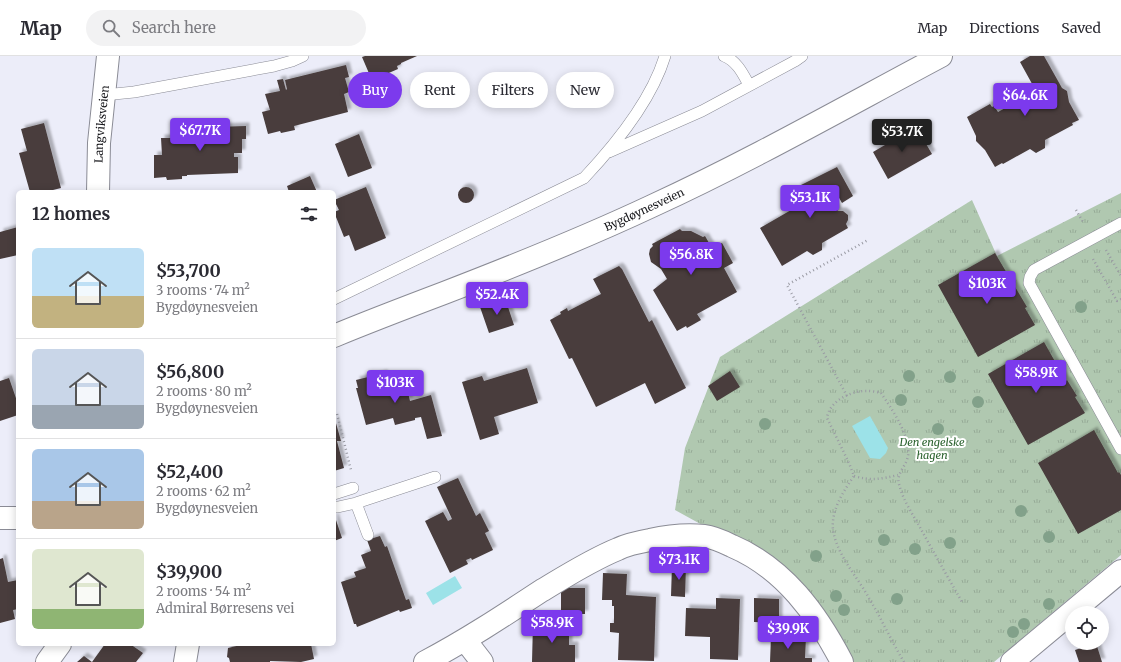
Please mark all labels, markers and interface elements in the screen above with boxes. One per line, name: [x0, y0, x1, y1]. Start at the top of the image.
search box: [86, 10, 366, 46]
text: Map: [20, 16, 62, 40]
icon: search: [100, 17, 122, 39]
text: Search here: [132, 18, 216, 37]
text: Map: [917, 19, 947, 37]
text: Directions: [969, 19, 1039, 37]
text: Saved: [1061, 19, 1101, 37]
chip: Buy: [348, 72, 402, 108]
chip: Rent: [410, 72, 470, 108]
chip: Filters: [478, 72, 548, 108]
chip: New: [556, 72, 614, 108]
pin: $64.6K: [992, 83, 1058, 117]
street label: Langviksveien: [92, 84, 112, 163]
text: $64.6K: [1002, 87, 1048, 104]
pin: $67.7K: [167, 118, 233, 152]
pin: $53.7K: [869, 119, 935, 153]
text: $67.7K: [179, 122, 221, 139]
text: $53.7K: [881, 123, 923, 140]
street label: Bygdøynesveien: [602, 185, 687, 234]
pin: $53.1K: [777, 185, 843, 219]
text: $53.1K: [789, 189, 831, 206]
text: 12 homes: [32, 203, 110, 225]
icon: filters: [298, 203, 320, 225]
pin: $56.8K: [658, 242, 724, 276]
text: $56.8K: [669, 246, 713, 263]
text: $53,700: [156, 260, 221, 282]
icon: home: [64, 264, 112, 312]
pin: $103K: [959, 271, 1015, 305]
text: $103K: [968, 275, 1006, 292]
text: 3 rooms · 74 m²: [156, 282, 250, 299]
pin: $52.4K: [464, 282, 530, 316]
text: $52.4K: [475, 286, 519, 303]
text: Bygdøynesveien: [156, 299, 258, 316]
pin: $58.9K: [1003, 360, 1069, 394]
text: $56,800: [156, 361, 224, 383]
text: $58.9K: [1014, 364, 1058, 381]
icon: home: [64, 365, 112, 413]
pin: $103K: [367, 370, 423, 404]
text: $103K: [376, 374, 414, 391]
text: 2 rooms · 80 m²: [156, 383, 252, 400]
text: Bygdøynesveien: [156, 400, 258, 417]
park label: Den engelske hagen: [898, 435, 965, 462]
text: $52,400: [156, 461, 223, 483]
icon: home: [64, 465, 112, 513]
text: 2 rooms · 62 m²: [156, 483, 251, 500]
text: Bygdøynesveien: [156, 500, 258, 517]
pin: $73.1K: [646, 547, 712, 581]
text: $73.1K: [658, 551, 700, 568]
text: $39,900: [156, 561, 222, 583]
icon: home: [64, 565, 112, 613]
text: 2 rooms · 54 m²: [156, 583, 251, 600]
text: Admiral Børresens vei: [156, 600, 294, 617]
map controls: [1065, 606, 1109, 650]
button: locate: [1065, 606, 1109, 650]
pin: $58.9K: [519, 610, 585, 644]
text: $58.9K: [530, 614, 574, 631]
pin: $39.9K: [755, 616, 821, 650]
text: $39.9K: [767, 620, 809, 637]

